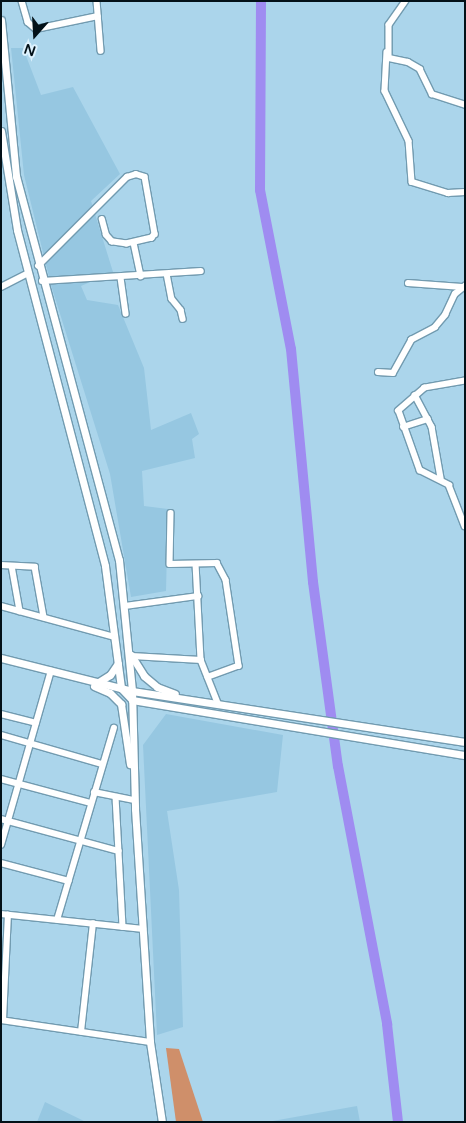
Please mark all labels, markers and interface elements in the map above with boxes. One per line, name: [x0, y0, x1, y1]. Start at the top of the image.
north arrow: [10, 10, 60, 60]
text: N: [22, 40, 38, 60]

